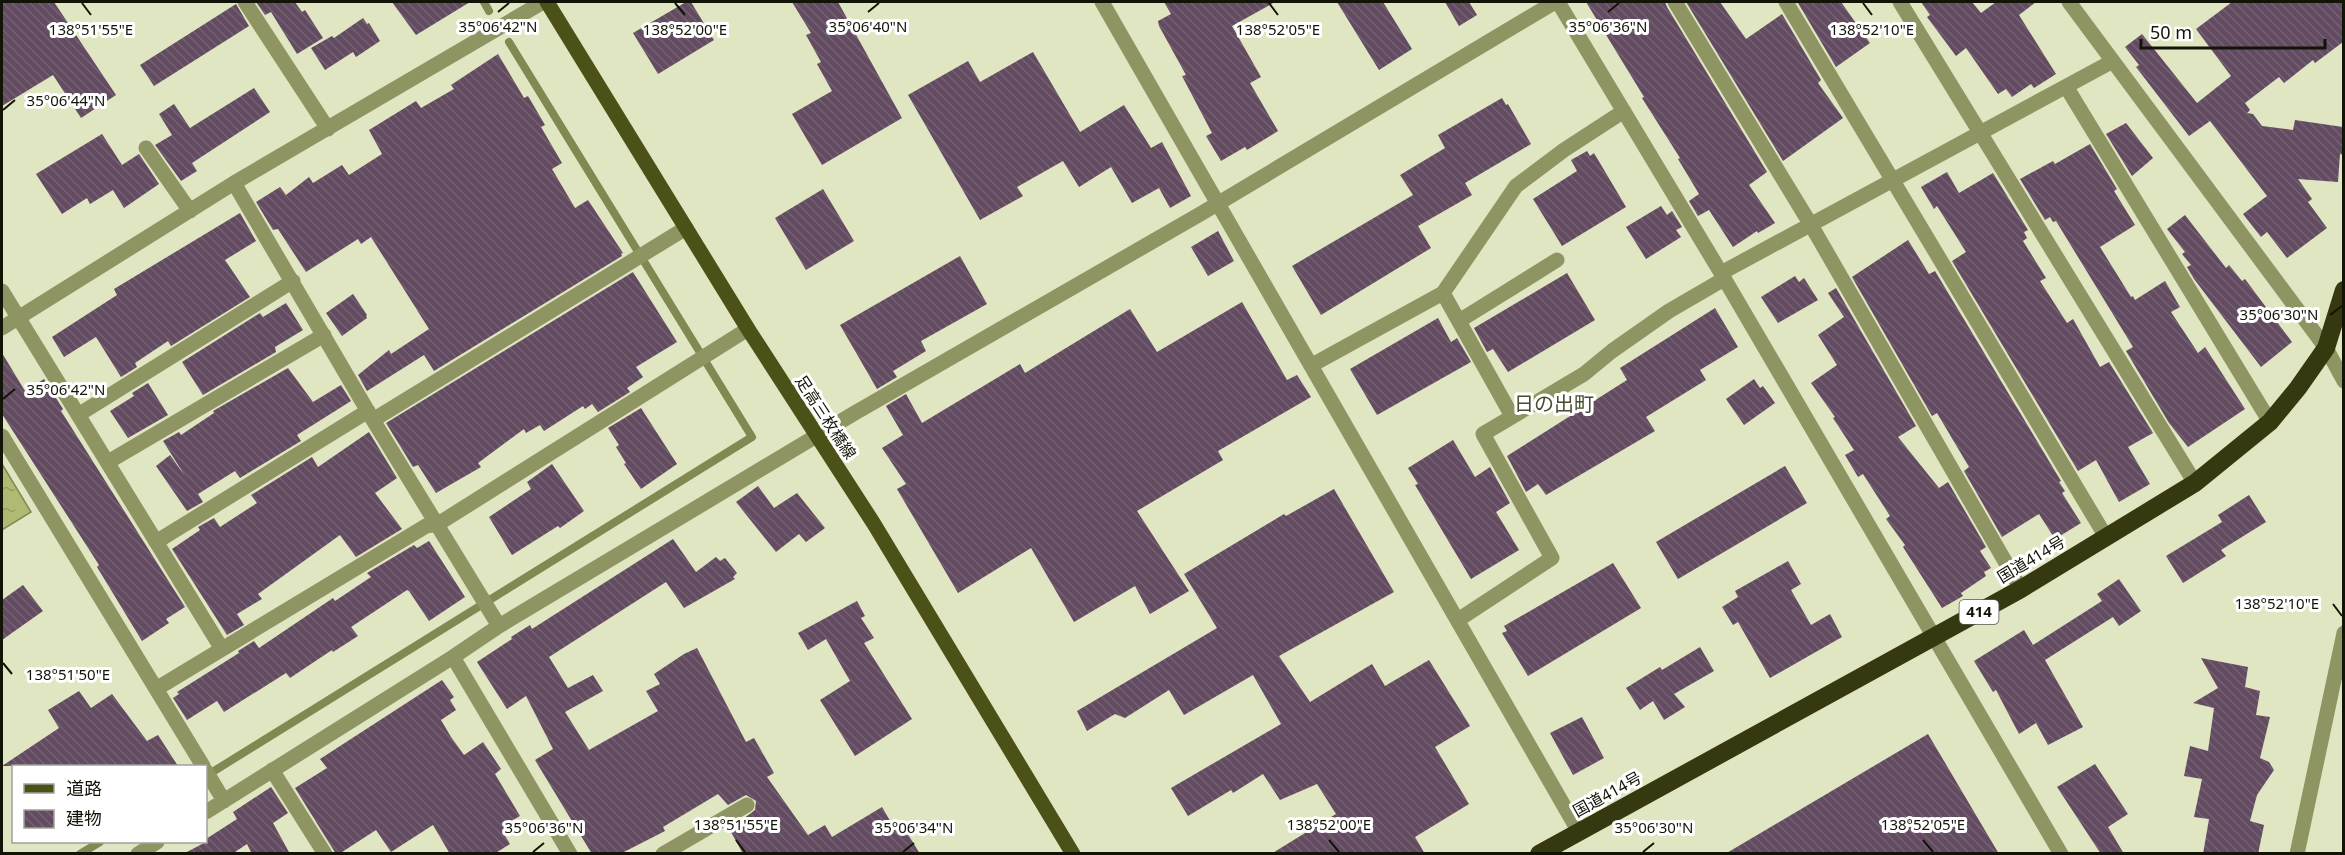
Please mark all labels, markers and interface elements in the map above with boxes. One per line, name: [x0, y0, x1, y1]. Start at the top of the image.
scale bar: [2141, 12, 2326, 50]
text: 35°06'42"N: [459, 16, 537, 36]
text: 35°06'40"N: [829, 16, 907, 36]
text: 35°06'36"N: [1569, 16, 1647, 36]
text: 138°51'55"E: [49, 19, 133, 39]
text: 138°52'00"E: [643, 19, 727, 39]
text: 138°52'05"E: [1236, 19, 1320, 39]
text: 138°52'10"E: [1830, 19, 1914, 39]
text: 50 m: [2150, 20, 2192, 44]
text: 35°06'44"N: [27, 90, 105, 110]
text: 35°06'30"N: [2240, 304, 2318, 324]
street label: 足高三枚橋線: [791, 371, 861, 463]
text: 35°06'42"N: [27, 379, 105, 399]
district label: 日の出町: [1514, 390, 1594, 417]
street label: 国道414号: [1993, 530, 2069, 588]
text: 138°52'10"E: [2235, 593, 2319, 613]
road number: 414: [1960, 600, 1998, 624]
text: 138°51'50"E: [26, 664, 110, 684]
legend: [12, 765, 207, 843]
street label: 国道414号: [1569, 766, 1645, 822]
text: 道路: [66, 776, 102, 800]
text: 建物: [66, 806, 102, 830]
text: 138°51'55"E: [694, 814, 778, 834]
text: 138°52'00"E: [1287, 814, 1371, 834]
text: 138°52'05"E: [1881, 814, 1965, 834]
text: 35°06'36"N: [505, 817, 583, 837]
text: 35°06'34"N: [875, 817, 953, 837]
text: 35°06'30"N: [1615, 817, 1693, 837]

